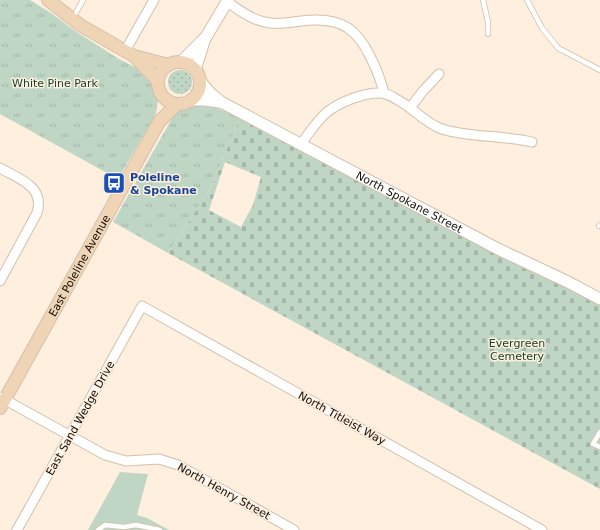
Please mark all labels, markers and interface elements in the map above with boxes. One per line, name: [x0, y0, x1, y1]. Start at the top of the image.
park label: White Pine Park: [12, 77, 99, 90]
street label: North Spokane Street: [354, 169, 465, 236]
bus stop icon: Poleline & Spokane: [101, 170, 127, 196]
place label: Poleline & Spokane: [130, 171, 197, 197]
street label: East Poleline Avenue: [46, 212, 113, 319]
park label: Evergreen Cemetery: [489, 337, 545, 363]
street label: East Sand Wedge Drive: [43, 358, 117, 478]
street label: North Titleist Way: [296, 389, 388, 448]
street label: North Henry Street: [175, 460, 273, 523]

